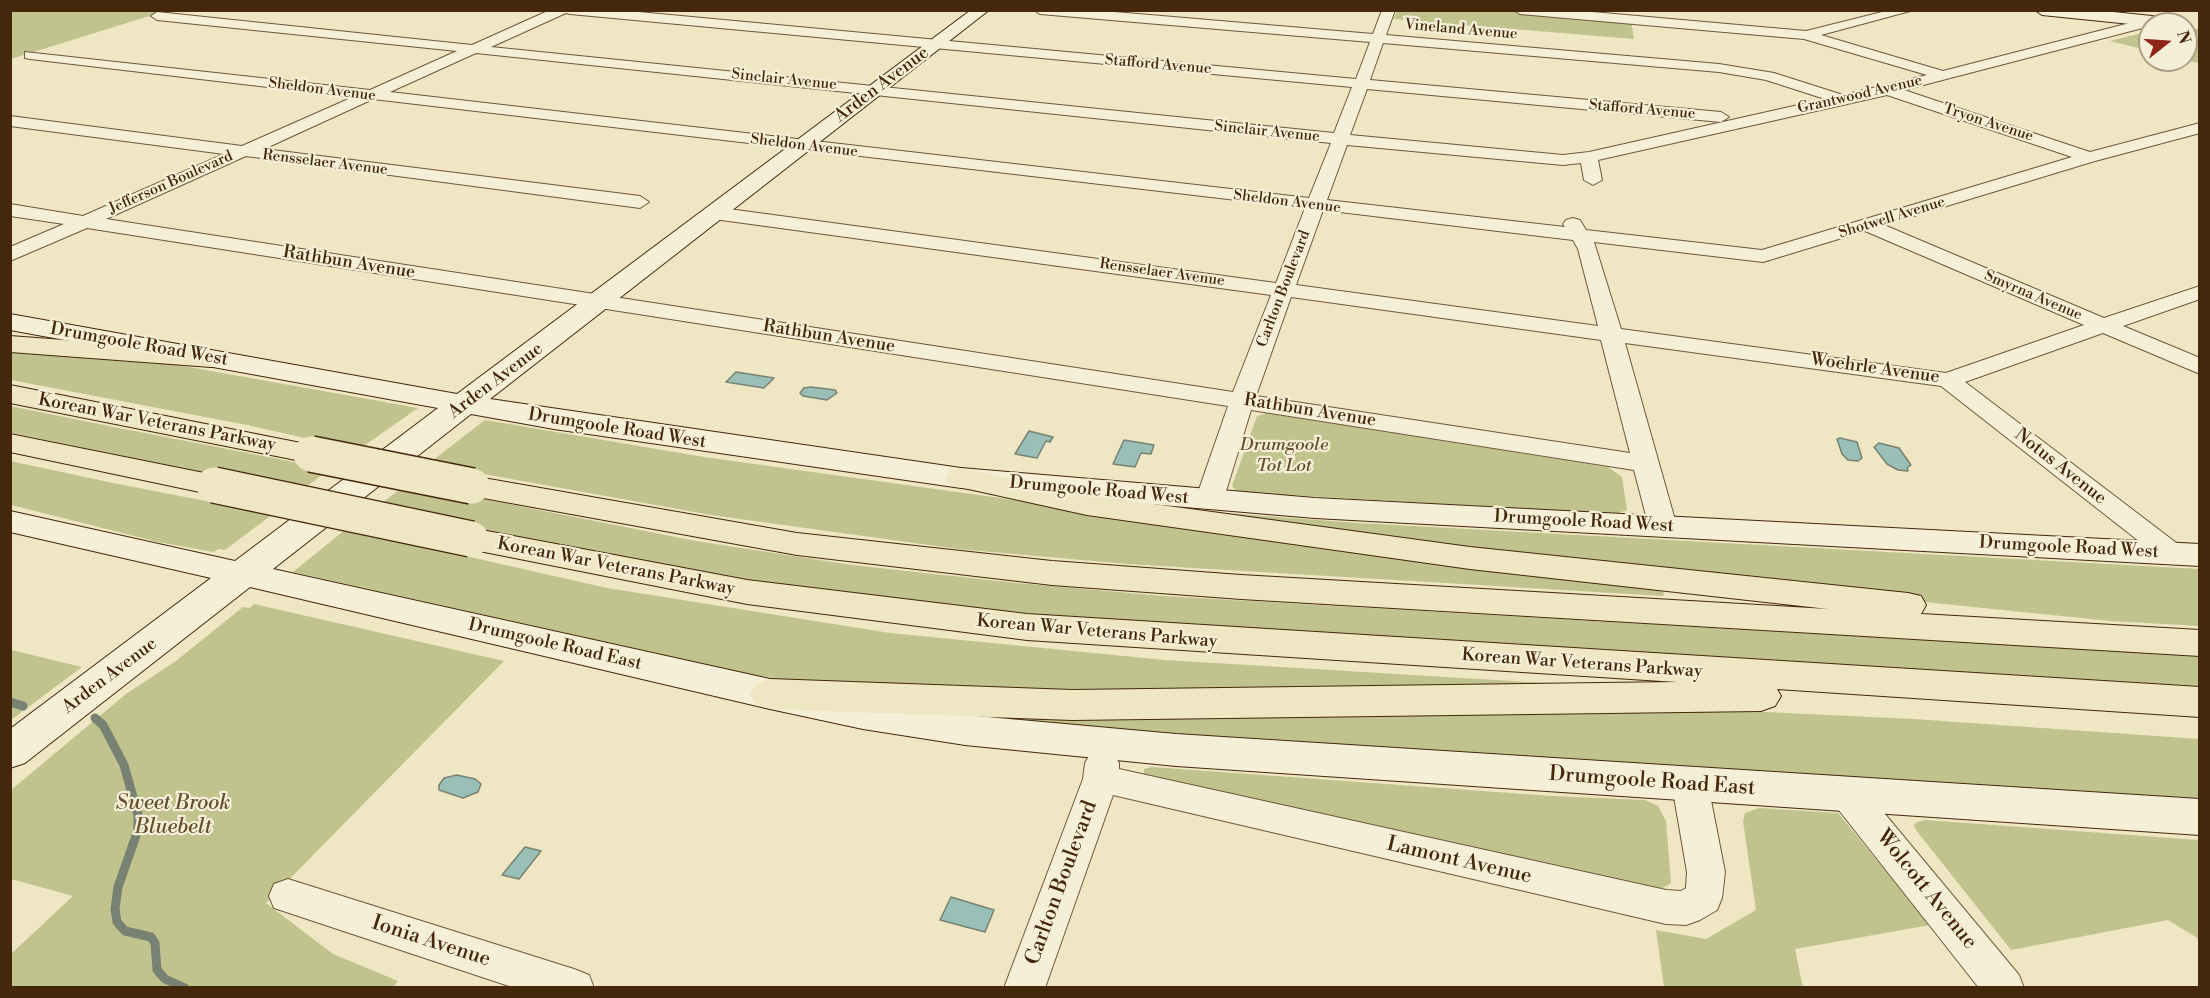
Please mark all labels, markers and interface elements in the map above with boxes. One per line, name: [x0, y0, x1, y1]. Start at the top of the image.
north arrow: [2138, 12, 2198, 72]
street label: Vineland Avenue: [1404, 16, 1518, 44]
text: N: [2172, 28, 2195, 46]
street label: Arden Avenue: [830, 42, 934, 128]
street label: Stafford Avenue: [1104, 51, 1212, 79]
street label: Sinclair Avenue: [730, 66, 838, 94]
street label: Grantwood Avenue: [1796, 72, 1924, 118]
street label: Sheldon Avenue: [267, 74, 377, 106]
street label: Stafford Avenue: [1588, 96, 1696, 124]
street label: Tryon Avenue: [1941, 100, 2035, 146]
street label: Sinclair Avenue: [1213, 118, 1321, 146]
street label: Sheldon Avenue: [749, 130, 859, 162]
street label: Rensselaer Avenue: [261, 146, 389, 180]
street label: Jefferson Boulevard: [106, 148, 236, 218]
street label: Sheldon Avenue: [1232, 186, 1342, 218]
street label: Shotwell Avenue: [1837, 193, 1947, 243]
street label: Carlton Boulevard: [1253, 228, 1315, 350]
street label: Rathbun Avenue: [281, 242, 417, 284]
street label: Rensselaer Avenue: [1098, 255, 1226, 291]
street label: Smyrna Avenue: [1981, 267, 2085, 325]
street label: Rathbun Avenue: [761, 316, 897, 358]
street label: Drumgoole Road West: [48, 319, 230, 371]
street label: Arden Avenue: [444, 338, 548, 424]
street label: Woehrle Avenue: [1809, 349, 1941, 389]
street label: Korean War Veterans Parkway: [36, 389, 278, 457]
street label: Rathbun Avenue: [1242, 390, 1378, 432]
street label: Drumgoole Road West: [526, 404, 708, 454]
street label: Notus Avenue: [2010, 424, 2110, 510]
park label: Drumgoole Tot Lot: [1240, 435, 1328, 478]
street label: Drumgoole Road West: [1008, 472, 1190, 510]
street label: Drumgoole Road West: [1494, 507, 1674, 537]
street label: Korean War Veterans Parkway: [495, 533, 737, 601]
street label: Drumgoole Road West: [1979, 533, 2159, 563]
street label: Korean War Veterans Parkway: [976, 611, 1218, 653]
street label: Drumgoole Road East: [466, 615, 644, 675]
street label: Arden Avenue: [58, 633, 162, 719]
street label: Korean War Veterans Parkway: [1461, 645, 1703, 683]
street label: Drumgoole Road East: [1548, 762, 1756, 802]
park label: Sweet Brook Bluebelt: [116, 791, 230, 841]
street label: Carlton Boulevard: [1021, 797, 1103, 969]
street label: Wolcott Avenue: [1870, 825, 1982, 955]
street label: Lamont Avenue: [1384, 832, 1534, 890]
street label: Ionia Avenue: [368, 911, 494, 973]

